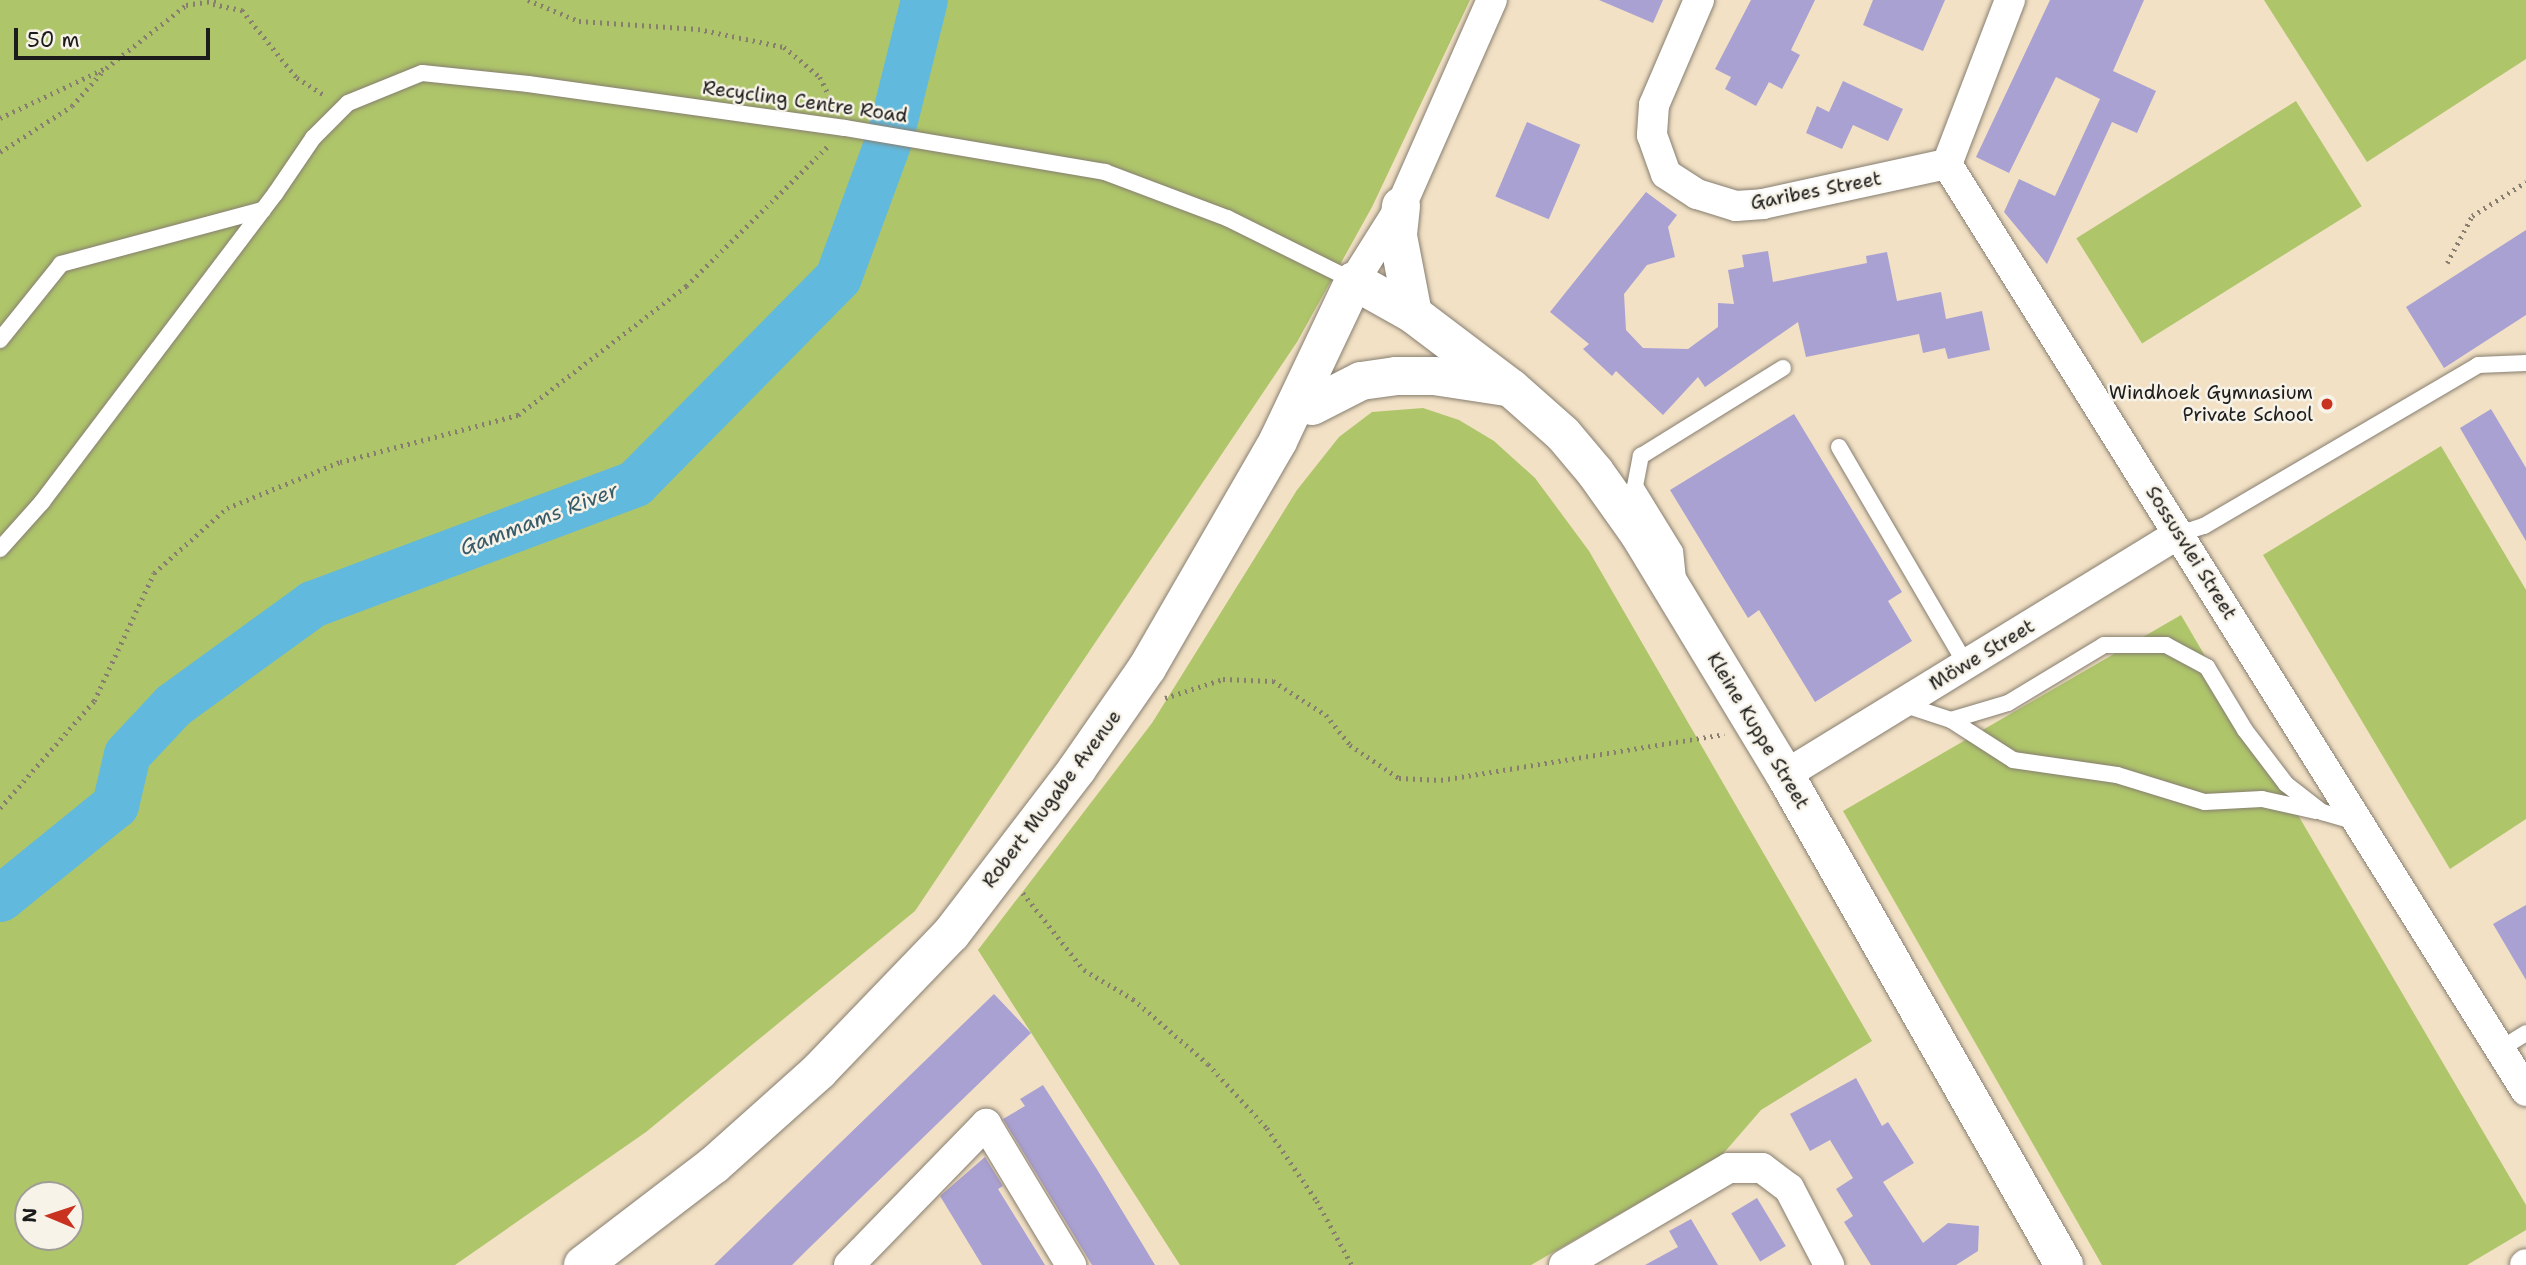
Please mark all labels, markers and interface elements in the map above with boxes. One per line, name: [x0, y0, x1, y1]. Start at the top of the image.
scale bar: [18, 14, 214, 58]
text: 50 m: [27, 26, 80, 54]
street label: Recycling Centre Road: [701, 76, 909, 128]
street label: Garibes Street: [1749, 167, 1883, 215]
place label: Windhoek Gymnasium Private School: [2109, 382, 2313, 426]
marker: Windhoek Gymnasium Private School: [2319, 396, 2335, 412]
water label: Gammams River: [456, 477, 622, 561]
street label: Sossusvlei Street: [2141, 482, 2241, 624]
street label: Möwe Street: [1925, 615, 2039, 695]
street label: Kleine Kuppe Street: [1702, 649, 1814, 813]
street label: Robert Mugabe Avenue: [978, 706, 1126, 892]
north arrow: [14, 1181, 84, 1251]
text: N: [17, 1207, 42, 1223]

